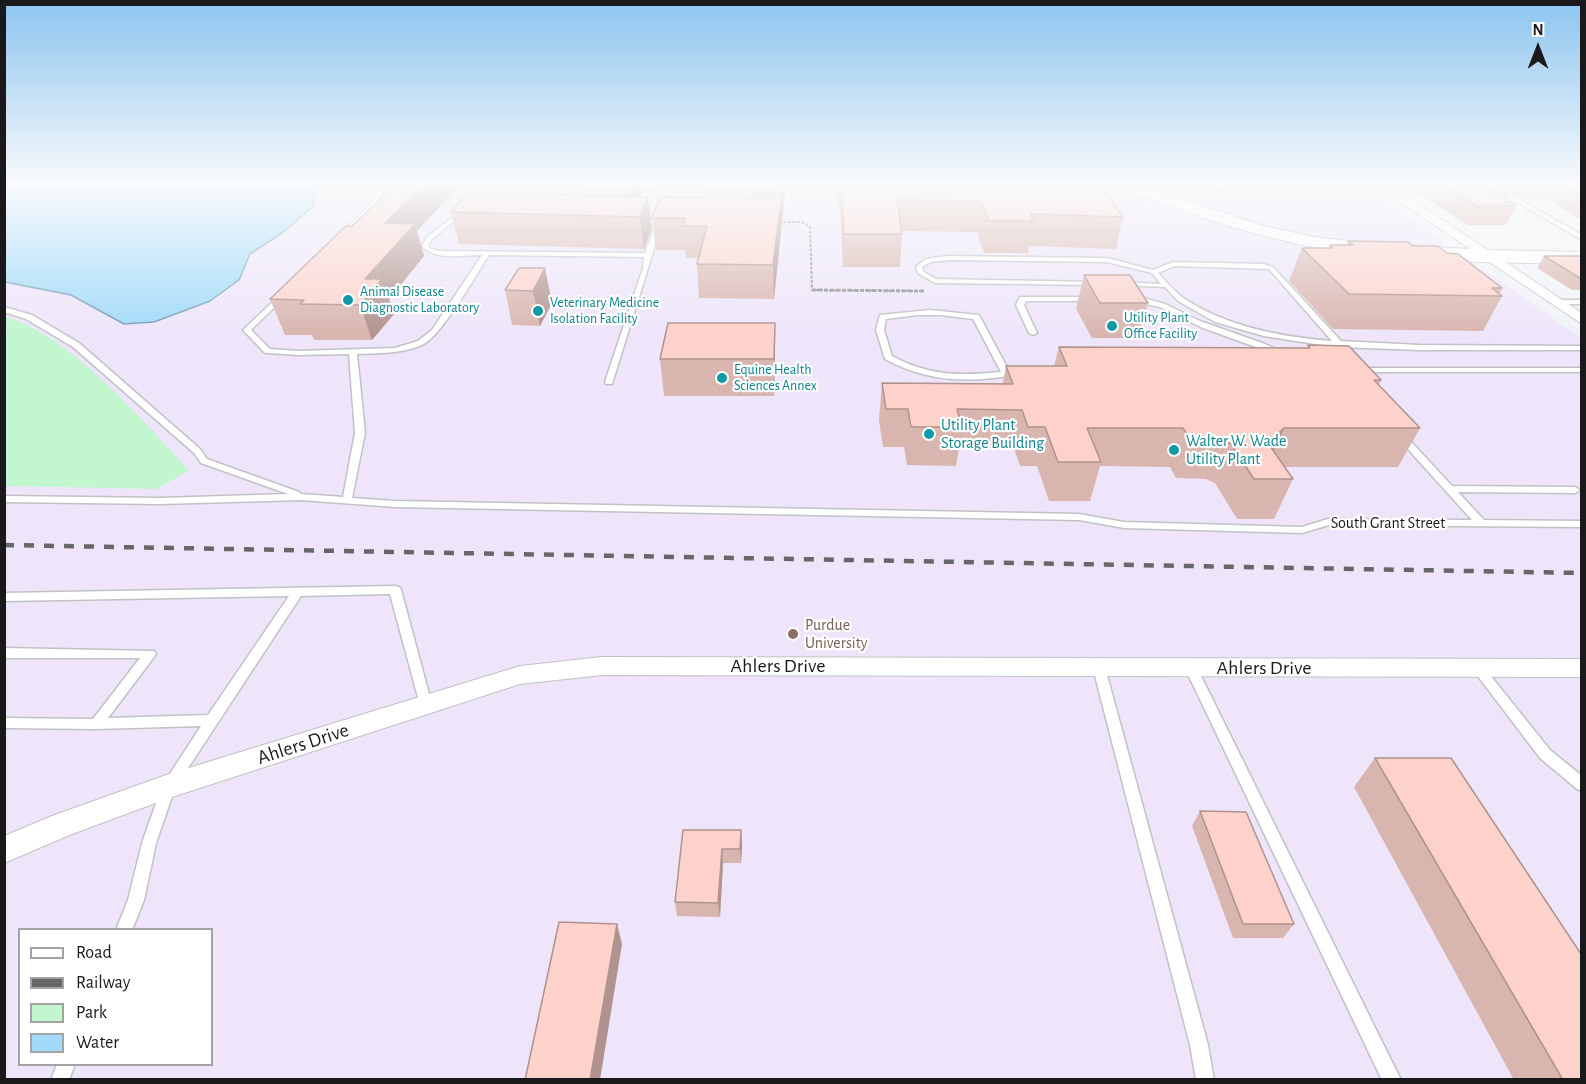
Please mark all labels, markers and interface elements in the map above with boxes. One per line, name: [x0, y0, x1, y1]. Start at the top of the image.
north arrow: [1508, 18, 1568, 78]
text: N: [1532, 22, 1544, 38]
place label: Animal Disease Diagnostic Laboratory: [360, 284, 479, 316]
marker: Animal Disease Diagnostic Laboratory: [341, 293, 355, 307]
place label: Veterinary Medicine Isolation Facility: [550, 295, 659, 328]
marker: Veterinary Medicine Isolation Facility: [531, 304, 545, 318]
place label: Utility Plant Office Facility: [1124, 310, 1197, 342]
marker: Utility Plant Office Facility: [1105, 319, 1119, 333]
place label: Equine Health Sciences Annex: [734, 362, 817, 394]
marker: Equine Health Sciences Annex: [715, 371, 729, 385]
place label: Utility Plant Storage Building: [941, 415, 1044, 453]
marker: Utility Plant Storage Building: [922, 427, 936, 441]
place label: Walter W. Wade Utility Plant: [1186, 431, 1286, 469]
marker: Walter W. Wade Utility Plant: [1167, 443, 1181, 457]
street label: South Grant Street: [1331, 513, 1445, 533]
place label: Purdue University: [805, 615, 868, 653]
marker: Purdue University: [786, 627, 800, 641]
street label: Ahlers Drive: [731, 654, 825, 678]
street label: Ahlers Drive: [1217, 656, 1311, 680]
street label: Ahlers Drive: [254, 718, 352, 770]
legend: [18, 928, 213, 1066]
text: Road: [76, 944, 112, 962]
text: Railway: [76, 974, 130, 992]
text: Park: [76, 1004, 107, 1022]
text: Water: [76, 1034, 119, 1052]

